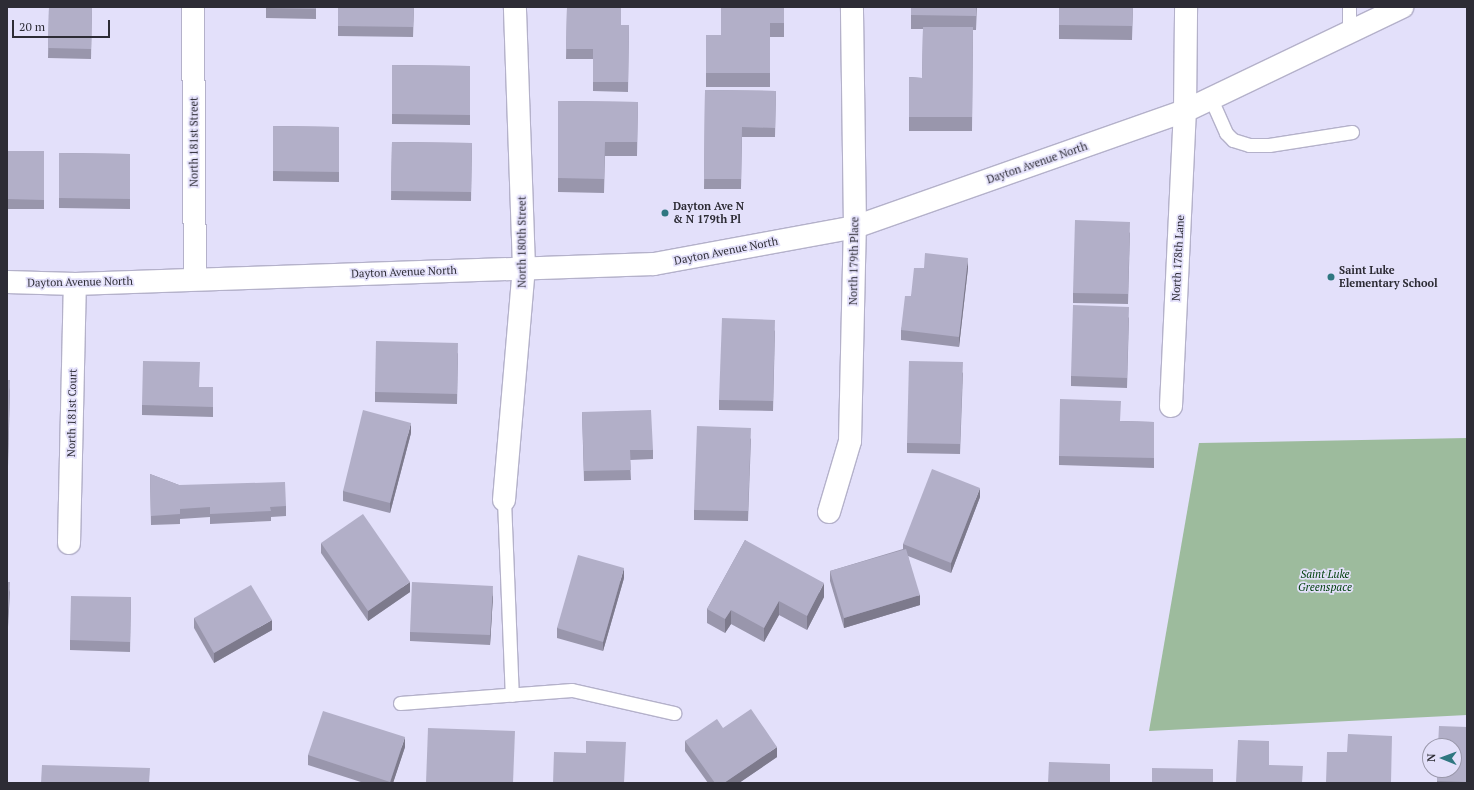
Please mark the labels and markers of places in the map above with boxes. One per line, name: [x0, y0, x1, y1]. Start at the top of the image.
place label: Dayton Ave N & N 179th Pl: [673, 200, 744, 226]
marker: Dayton Ave N & N 179th Pl: [660, 208, 670, 218]
place label: Saint Luke Elementary School: [1339, 264, 1438, 290]
marker: Saint Luke Elementary School: [1326, 272, 1336, 282]

